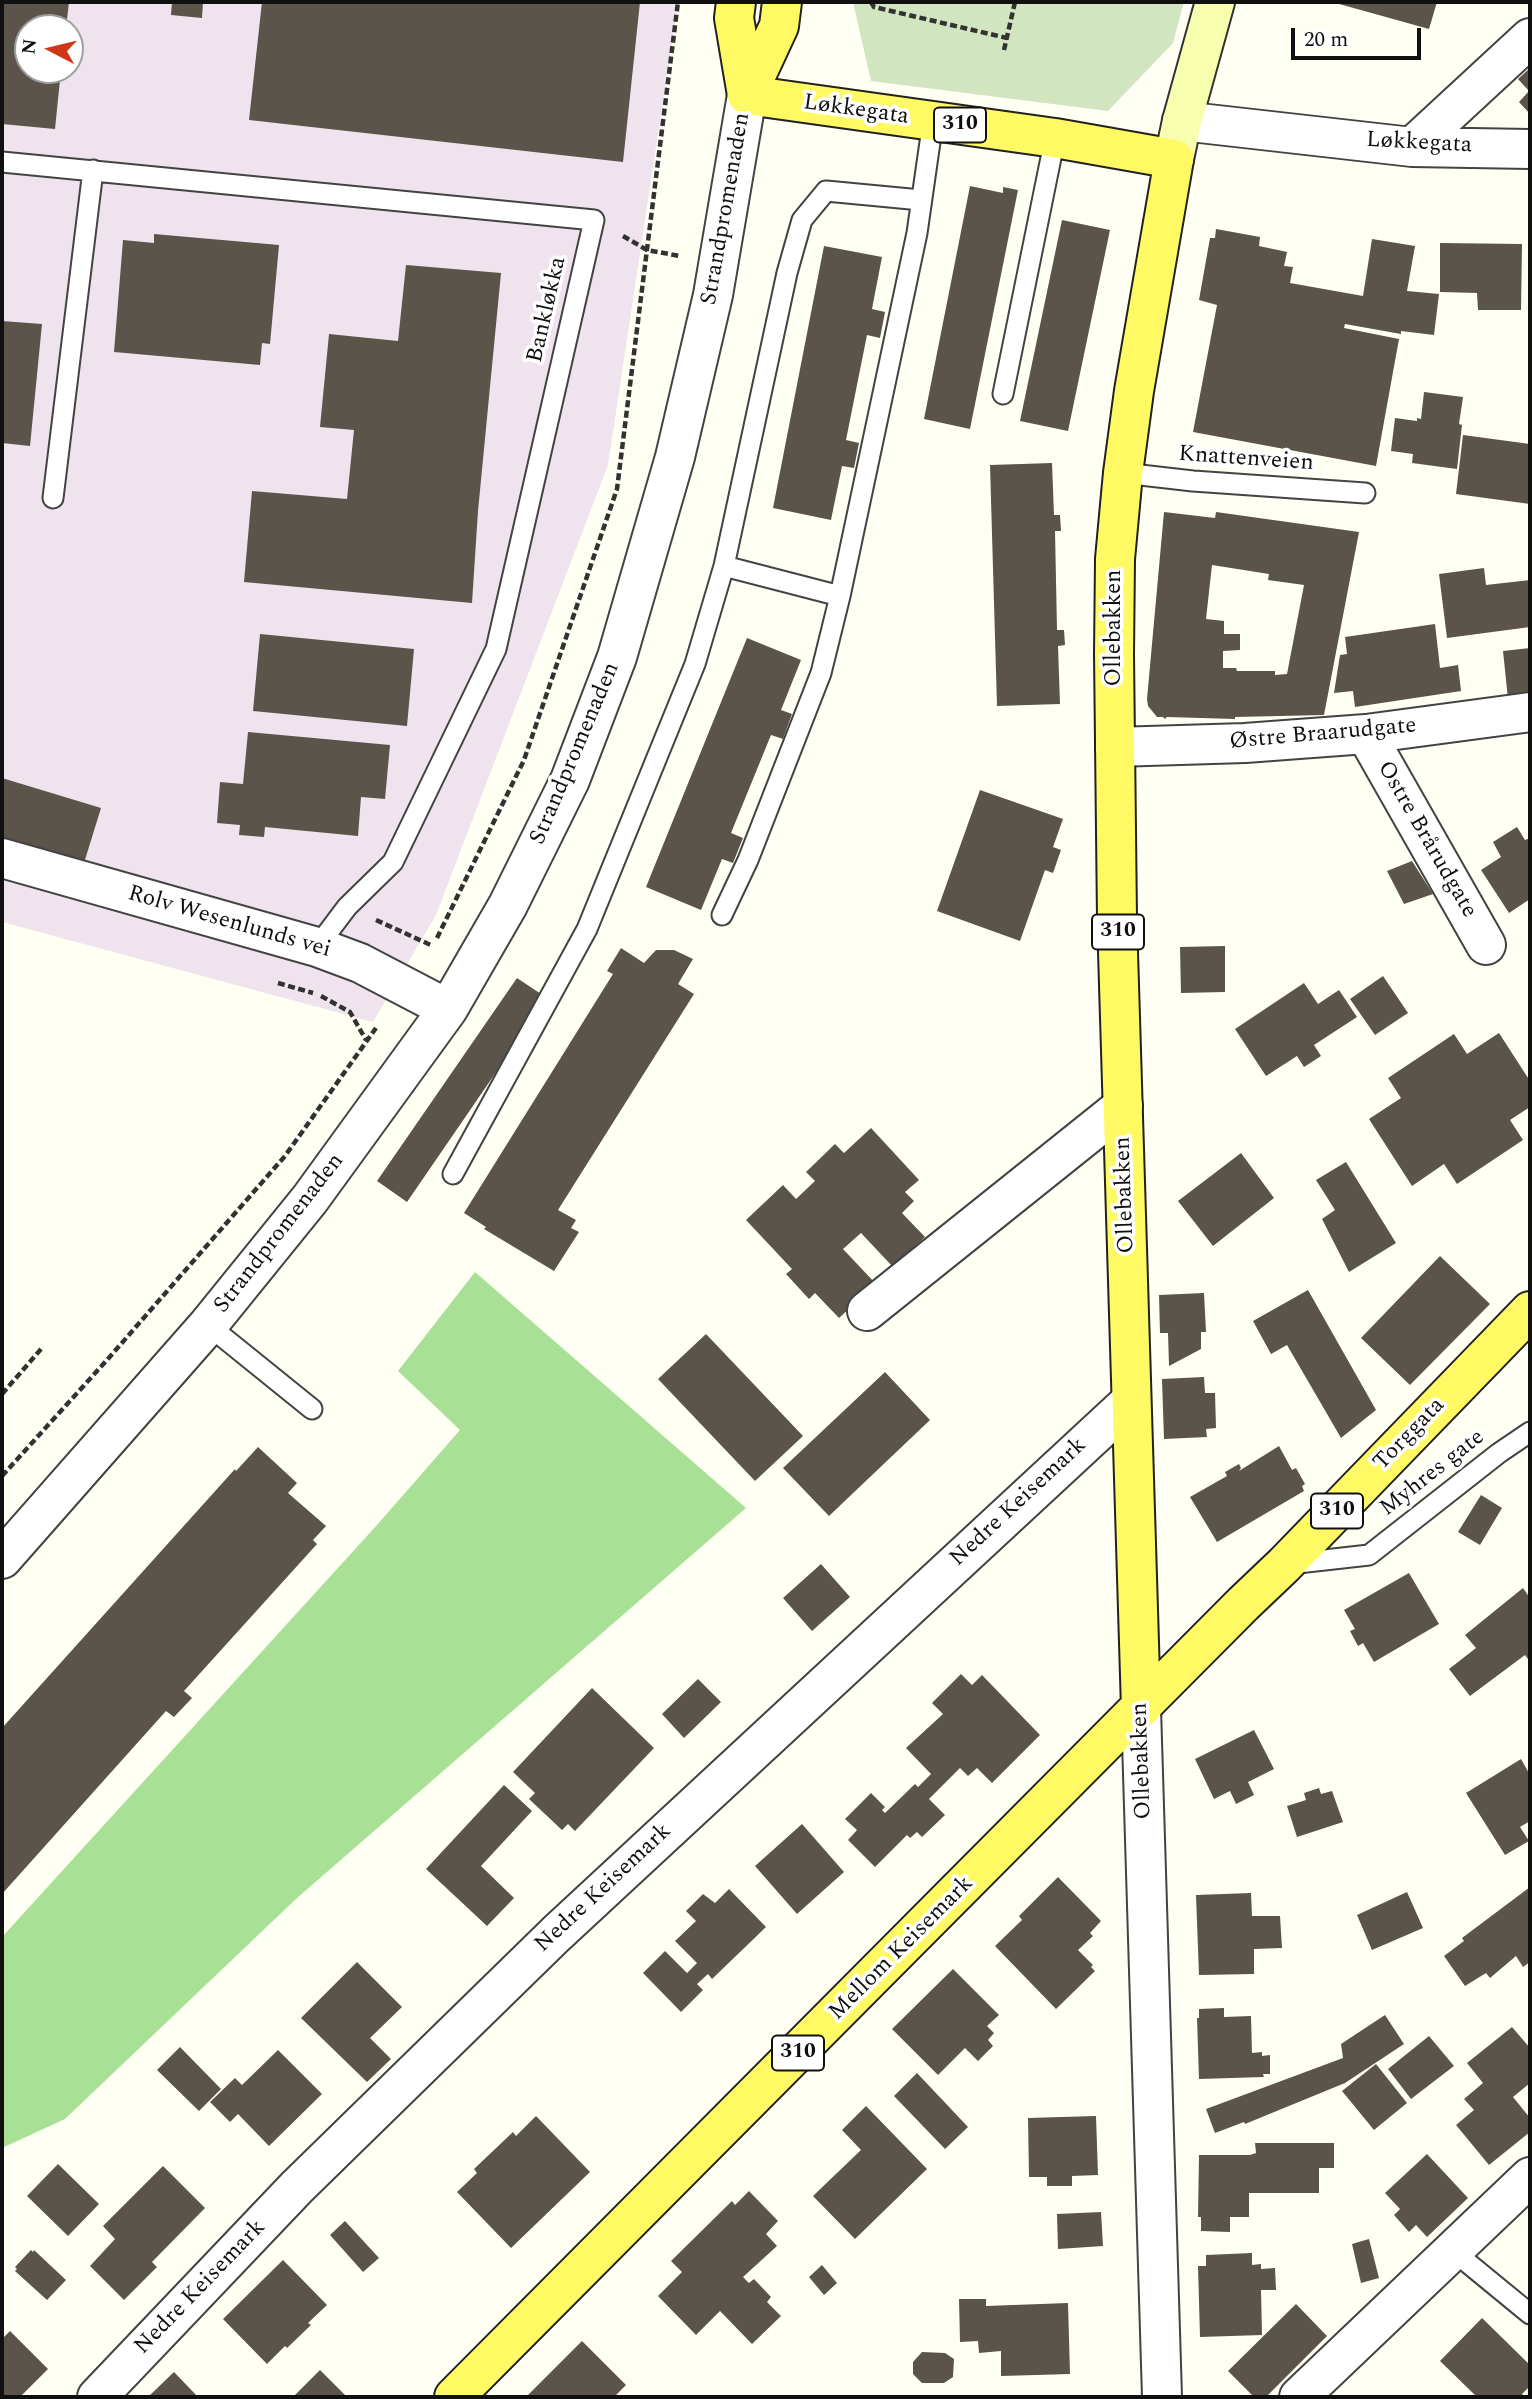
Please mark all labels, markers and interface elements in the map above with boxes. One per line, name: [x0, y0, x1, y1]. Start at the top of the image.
north arrow: [14, 14, 84, 84]
scale bar: [1294, 14, 1424, 58]
text: 20 m: [1304, 24, 1348, 56]
text: N: [14, 37, 45, 56]
street label: Løkkegata: [802, 90, 910, 132]
road number: 310: [934, 108, 986, 142]
street label: Strandpromenaden: [696, 111, 758, 307]
street label: Løkkegata: [1365, 127, 1473, 161]
street label: Bankløkka: [522, 254, 574, 366]
street label: Knattenveien: [1177, 442, 1315, 478]
street label: Ollebakken: [1101, 570, 1129, 686]
street label: Strandpromenaden: [525, 659, 627, 849]
street label: Østre Braarudgate: [1228, 713, 1418, 757]
street label: Ostre Brårudgate: [1370, 757, 1482, 923]
street label: Rolv Wesenlunds vei: [124, 881, 334, 965]
road number: 310: [1092, 914, 1144, 950]
street label: Ollebakken: [1110, 1136, 1142, 1254]
street label: Strandpromenaden: [209, 1149, 351, 1319]
street label: Torggata: [1368, 1393, 1452, 1477]
street label: Myhres gate: [1375, 1425, 1491, 1523]
street label: Nedre Keisemark: [945, 1433, 1093, 1573]
road number: 310: [1311, 1494, 1363, 1528]
street label: Ollebakken: [1127, 1702, 1159, 1820]
street label: Nedre Keisemark: [530, 1819, 678, 1959]
street label: Mellom Keisemark: [824, 1871, 980, 2027]
road number: 310: [772, 2036, 824, 2070]
street label: Nedre Keisemark: [130, 2215, 272, 2361]

